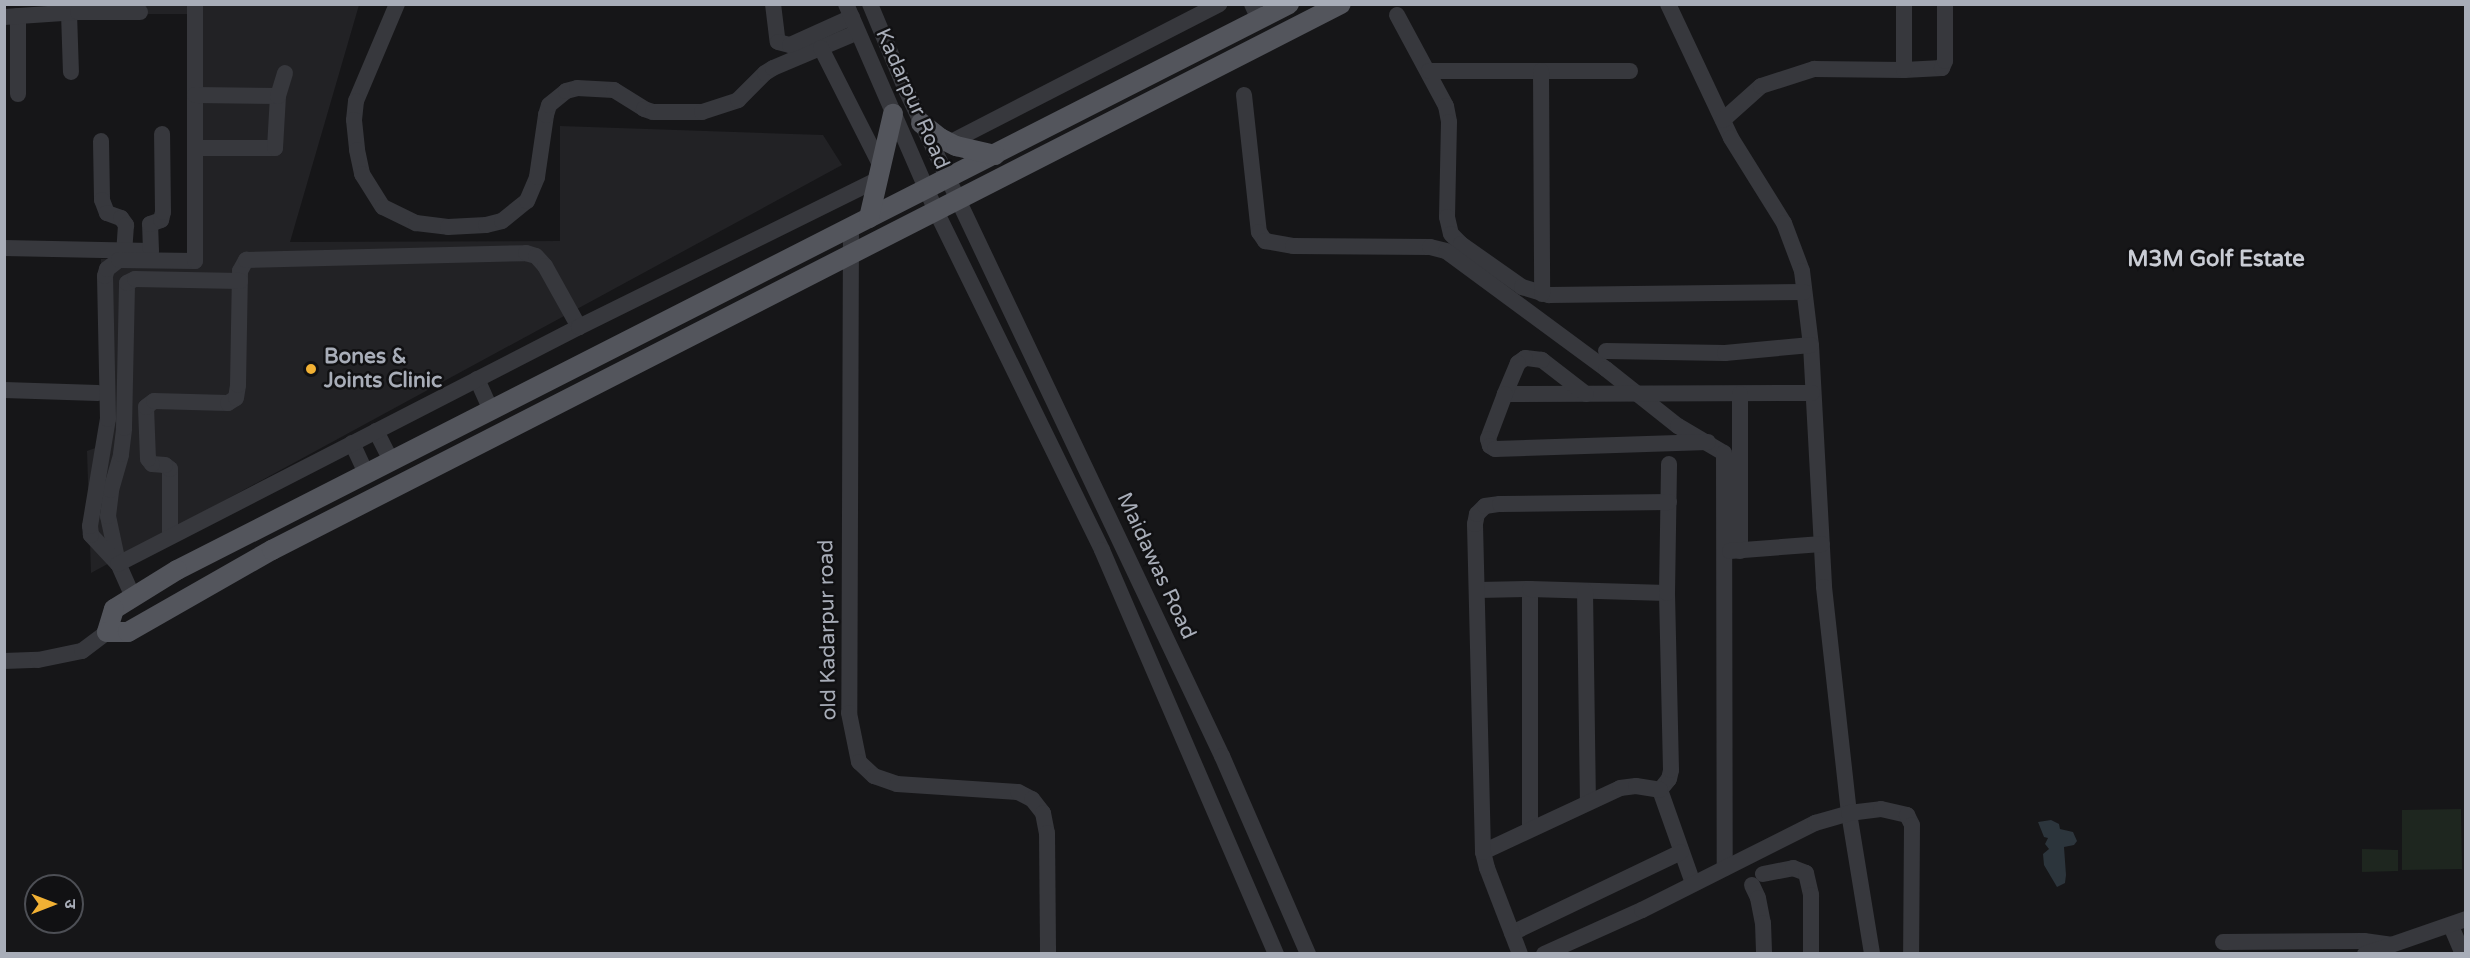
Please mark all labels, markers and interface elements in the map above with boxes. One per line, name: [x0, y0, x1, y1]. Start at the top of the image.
street label: Kadarpur Road: [870, 25, 954, 173]
district label: M3M Golf Estate: [2127, 247, 2305, 273]
place label: Bones & Joints Clinic: [324, 344, 442, 394]
marker: Bones & Joints Clinic: [302, 360, 320, 378]
street label: Maidawas Road: [1111, 489, 1201, 643]
street label: old Kadarpur road: [814, 539, 842, 721]
north arrow: [24, 874, 84, 934]
text: उ: [60, 899, 80, 909]

